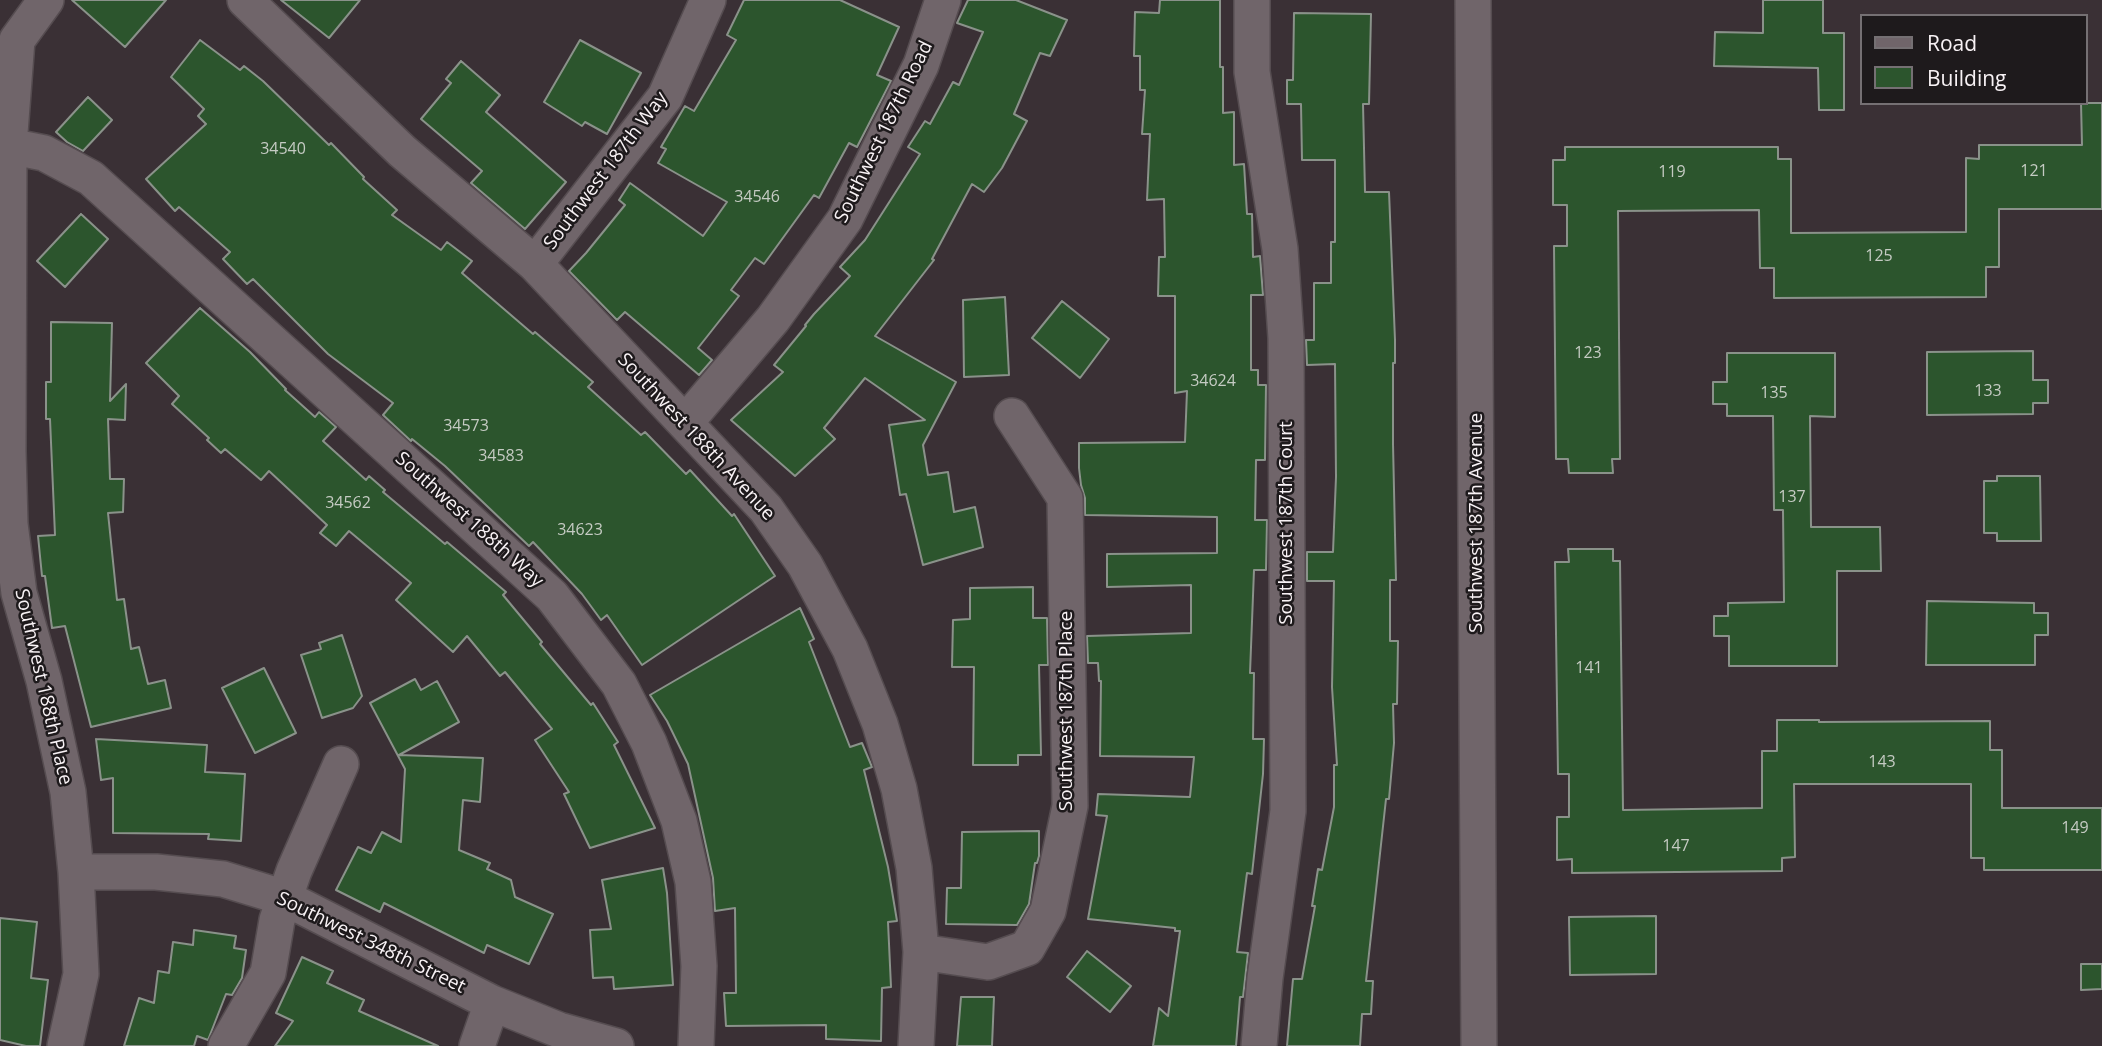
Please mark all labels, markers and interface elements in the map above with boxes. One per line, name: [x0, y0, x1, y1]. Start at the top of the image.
legend: [1860, 14, 2088, 105]
text: Road: [1927, 29, 1977, 57]
street label: Southwest 187th Road: [830, 37, 938, 227]
text: Building: [1927, 64, 2006, 92]
street label: Southwest 187th Way: [539, 88, 673, 254]
house number: 34540: [260, 139, 306, 159]
house number: 121: [2020, 161, 2048, 181]
house number: 119: [1658, 162, 1686, 182]
house number: 34546: [734, 187, 780, 207]
house number: 125: [1865, 246, 1893, 266]
house number: 123: [1574, 343, 1602, 363]
street label: Southwest 188th Avenue: [613, 349, 779, 525]
house number: 34624: [1190, 371, 1236, 391]
house number: 133: [1974, 381, 2002, 401]
house number: 135: [1760, 383, 1788, 403]
street label: Southwest 187th Avenue: [1466, 413, 1488, 633]
house number: 34573: [443, 416, 489, 436]
street label: Southwest 187th Court: [1276, 421, 1298, 625]
house number: 34583: [478, 446, 524, 466]
street label: Southwest 188th Way: [390, 447, 548, 593]
house number: 137: [1778, 487, 1806, 507]
house number: 34562: [325, 493, 371, 513]
house number: 34623: [557, 520, 603, 540]
street label: Southwest 188th Place: [9, 587, 77, 787]
street label: Southwest 187th Place: [1056, 611, 1078, 811]
house number: 141: [1575, 658, 1603, 678]
house number: 143: [1868, 752, 1896, 772]
house number: 149: [2061, 818, 2089, 838]
house number: 147: [1662, 836, 1690, 856]
street label: Southwest 348th Street: [273, 887, 469, 999]

